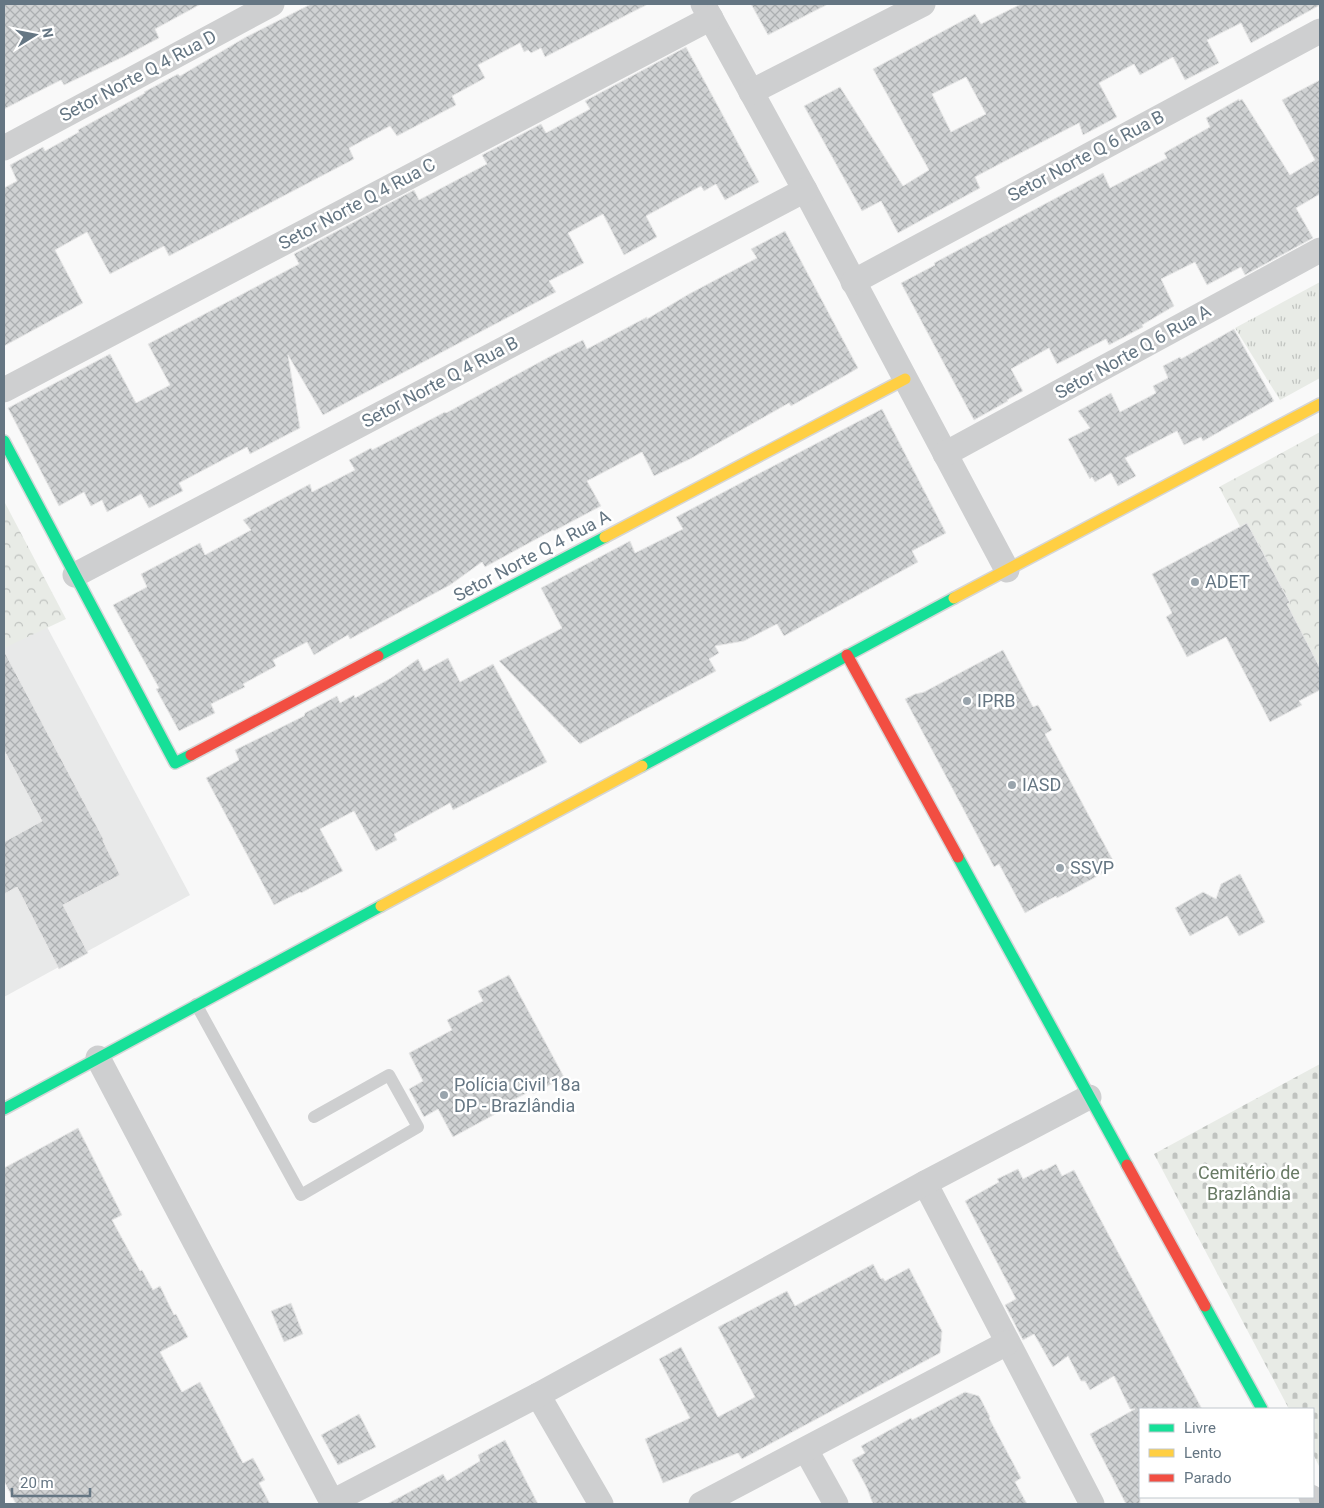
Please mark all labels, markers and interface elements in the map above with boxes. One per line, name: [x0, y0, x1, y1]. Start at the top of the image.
north arrow: [10, 10, 60, 60]
street label: Setor Norte Q 4 Rua D: [56, 25, 220, 126]
text: N: [39, 26, 57, 39]
street label: Setor Norte Q 6 Rua B: [1004, 105, 1168, 206]
street label: Setor Norte Q 4 Rua C: [275, 153, 439, 254]
street label: Setor Norte Q 6 Rua A: [1051, 300, 1214, 403]
street label: Setor Norte Q 4 Rua B: [358, 331, 522, 432]
street label: Setor Norte Q 4 Rua A: [450, 505, 614, 606]
place label: ADET: [1205, 571, 1250, 592]
marker: ADET: [1189, 576, 1201, 588]
place label: IPRB: [977, 690, 1016, 711]
marker: IPRB: [961, 695, 973, 707]
place label: IASD: [1022, 774, 1061, 795]
marker: IASD: [1006, 779, 1018, 791]
place label: SSVP: [1070, 857, 1114, 878]
marker: SSVP: [1054, 862, 1066, 874]
place label: Polícia Civil 18a DP - Brazlândia: [454, 1074, 580, 1116]
marker: Polícia Civil 18a DP - Brazlândia: [438, 1089, 450, 1101]
park label: Cemitério de Brazlândia: [1198, 1162, 1300, 1204]
legend: [1139, 1408, 1314, 1498]
text: Livre: [1184, 1419, 1216, 1437]
text: Lento: [1184, 1444, 1222, 1462]
scale bar: [12, 1466, 90, 1498]
text: Parado: [1184, 1469, 1232, 1487]
text: 20 m: [20, 1474, 54, 1492]

